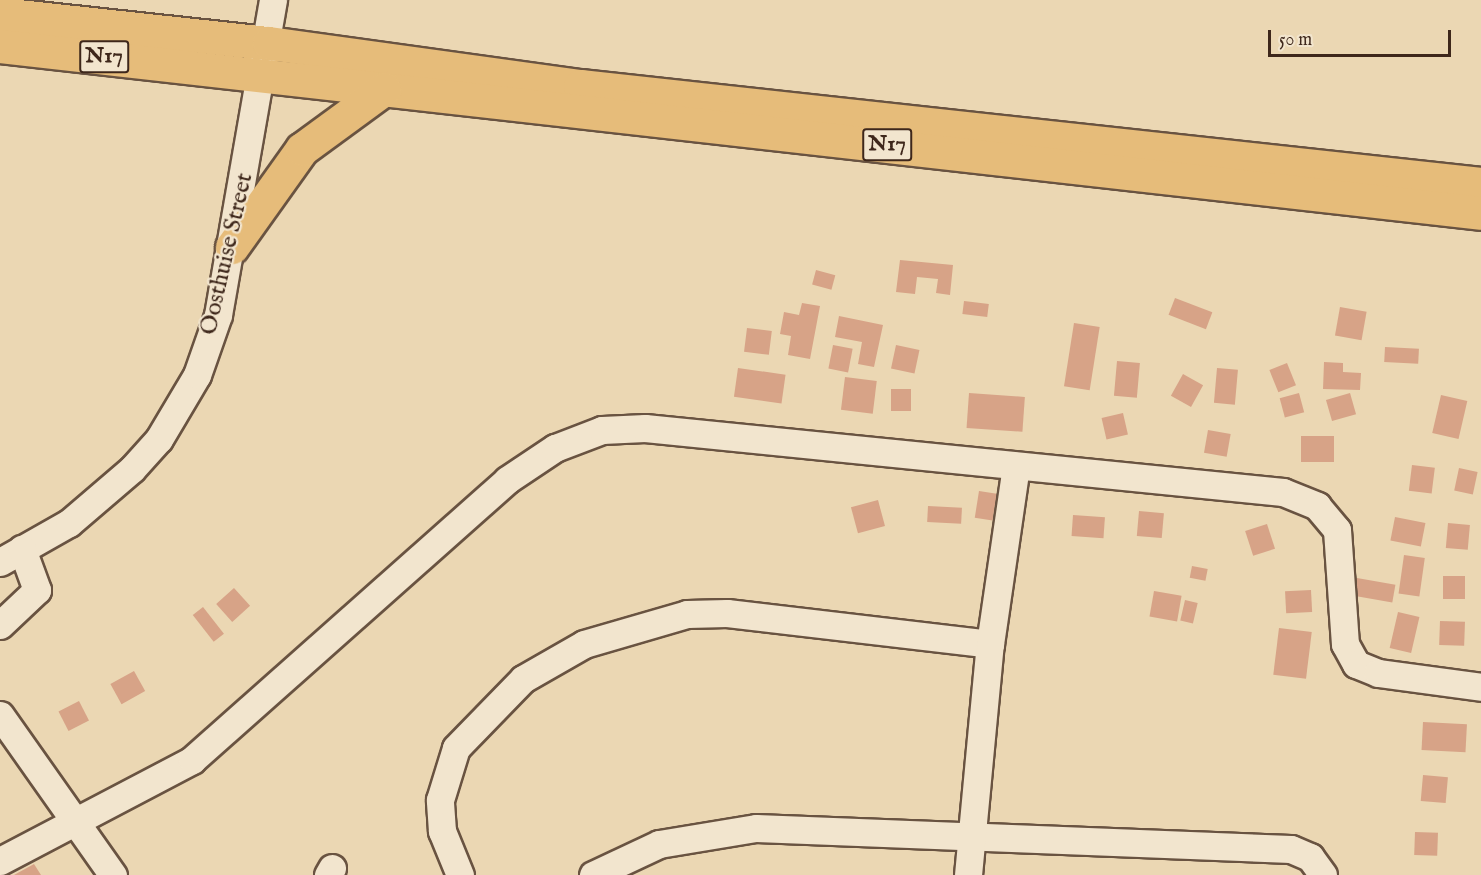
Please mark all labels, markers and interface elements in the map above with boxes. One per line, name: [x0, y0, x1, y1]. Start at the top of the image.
scale bar: [1271, 18, 1454, 56]
text: 50 m: [1279, 29, 1312, 52]
road number: N17: [78, 38, 130, 76]
road number: N17: [862, 126, 912, 164]
street label: Oosthuise Street: [194, 170, 260, 338]

